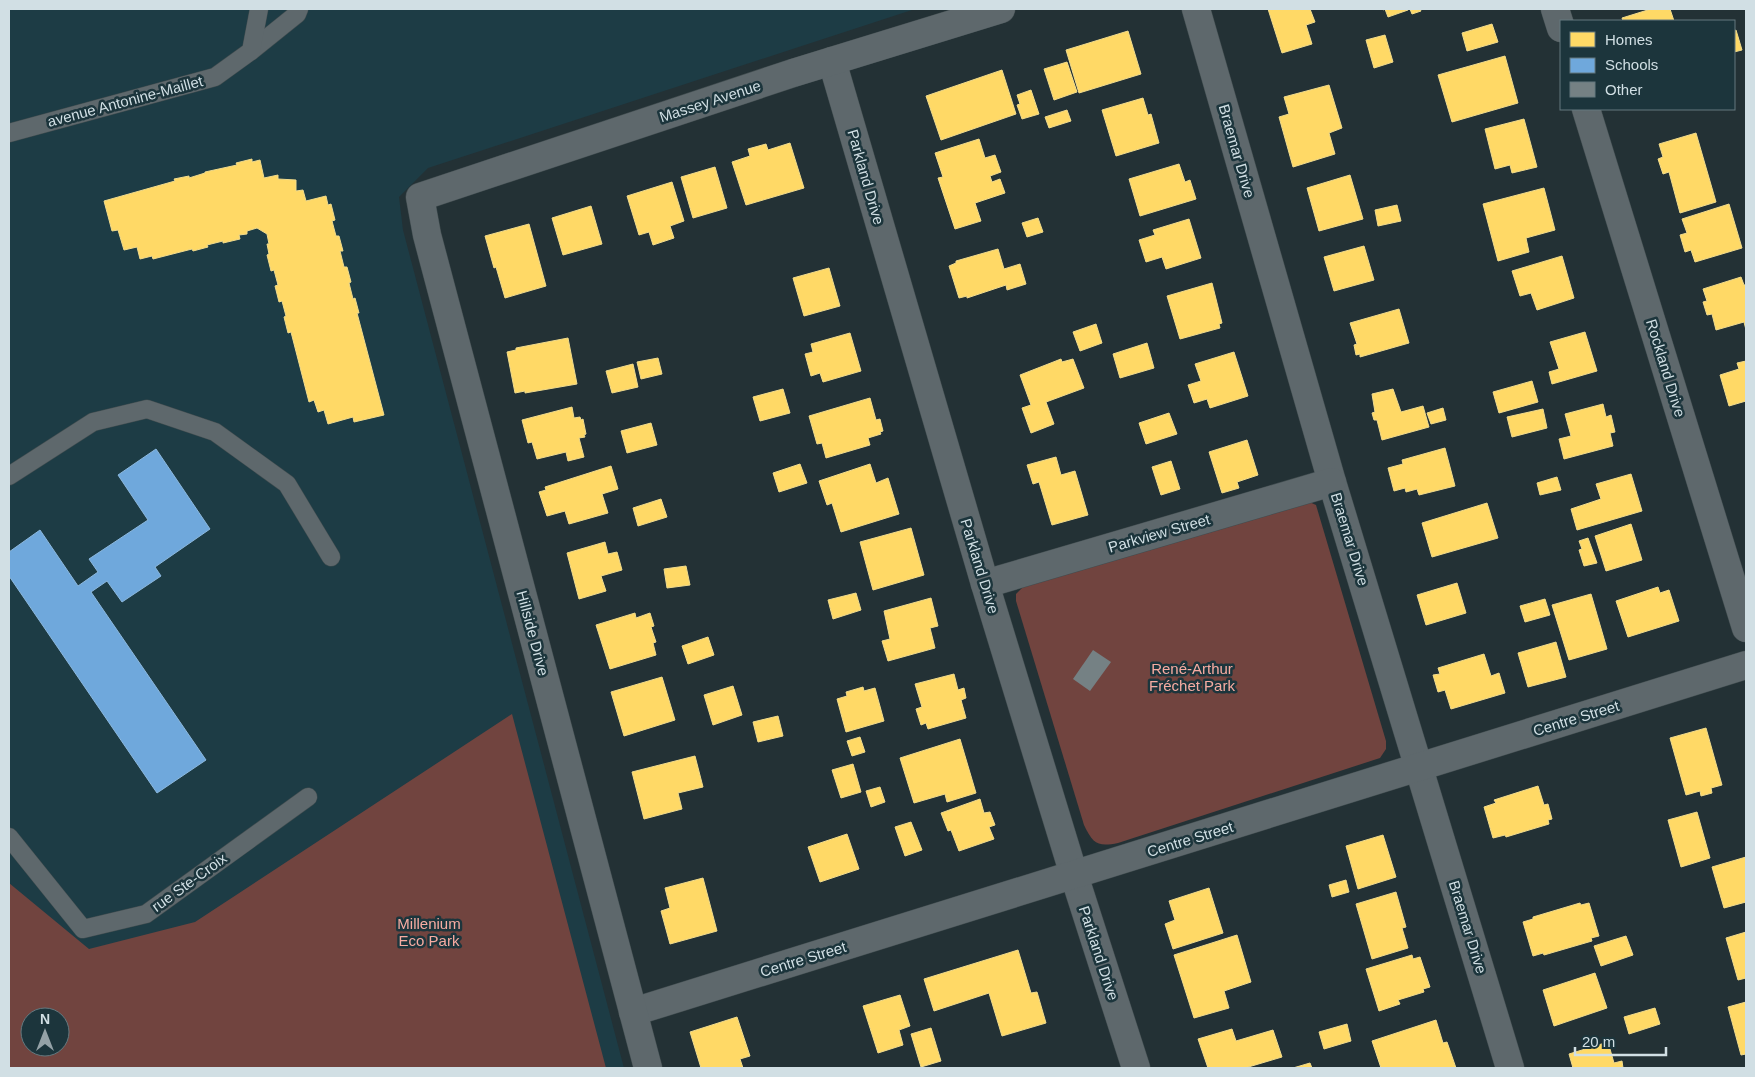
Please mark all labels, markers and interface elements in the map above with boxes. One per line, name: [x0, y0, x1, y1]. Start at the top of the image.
legend: [1560, 20, 1735, 110]
text: Homes: [1605, 31, 1653, 48]
text: Schools: [1605, 56, 1658, 73]
street label: avenue Antonine-Maillet: [45, 72, 205, 130]
street label: Massey Avenue: [657, 77, 763, 125]
text: Other: [1605, 81, 1643, 98]
street label: Braemar Drive: [1216, 102, 1258, 200]
street label: Parkland Drive: [844, 127, 888, 227]
street label: Rockland Drive: [1643, 317, 1689, 419]
street label: Braemar Drive: [1328, 490, 1372, 588]
street label: Parkview Street: [1106, 510, 1213, 556]
street label: Parkland Drive: [957, 516, 1003, 616]
street label: Hillside Drive: [513, 589, 553, 677]
park label: René-Arthur Fréchet Park: [1149, 660, 1235, 694]
street label: Centre Street: [1531, 697, 1622, 739]
street label: Centre Street: [1145, 818, 1236, 860]
street label: rue Ste-Croix: [148, 849, 230, 915]
street label: Braemar Drive: [1446, 878, 1490, 976]
street label: Parkland Drive: [1076, 904, 1122, 1002]
park label: Millenium Eco Park: [397, 915, 461, 949]
street label: Centre Street: [758, 938, 849, 980]
north arrow: [20, 1007, 70, 1057]
text: N: [40, 1011, 50, 1027]
scale bar: [1575, 1024, 1666, 1056]
text: 20 m: [1582, 1033, 1615, 1050]

